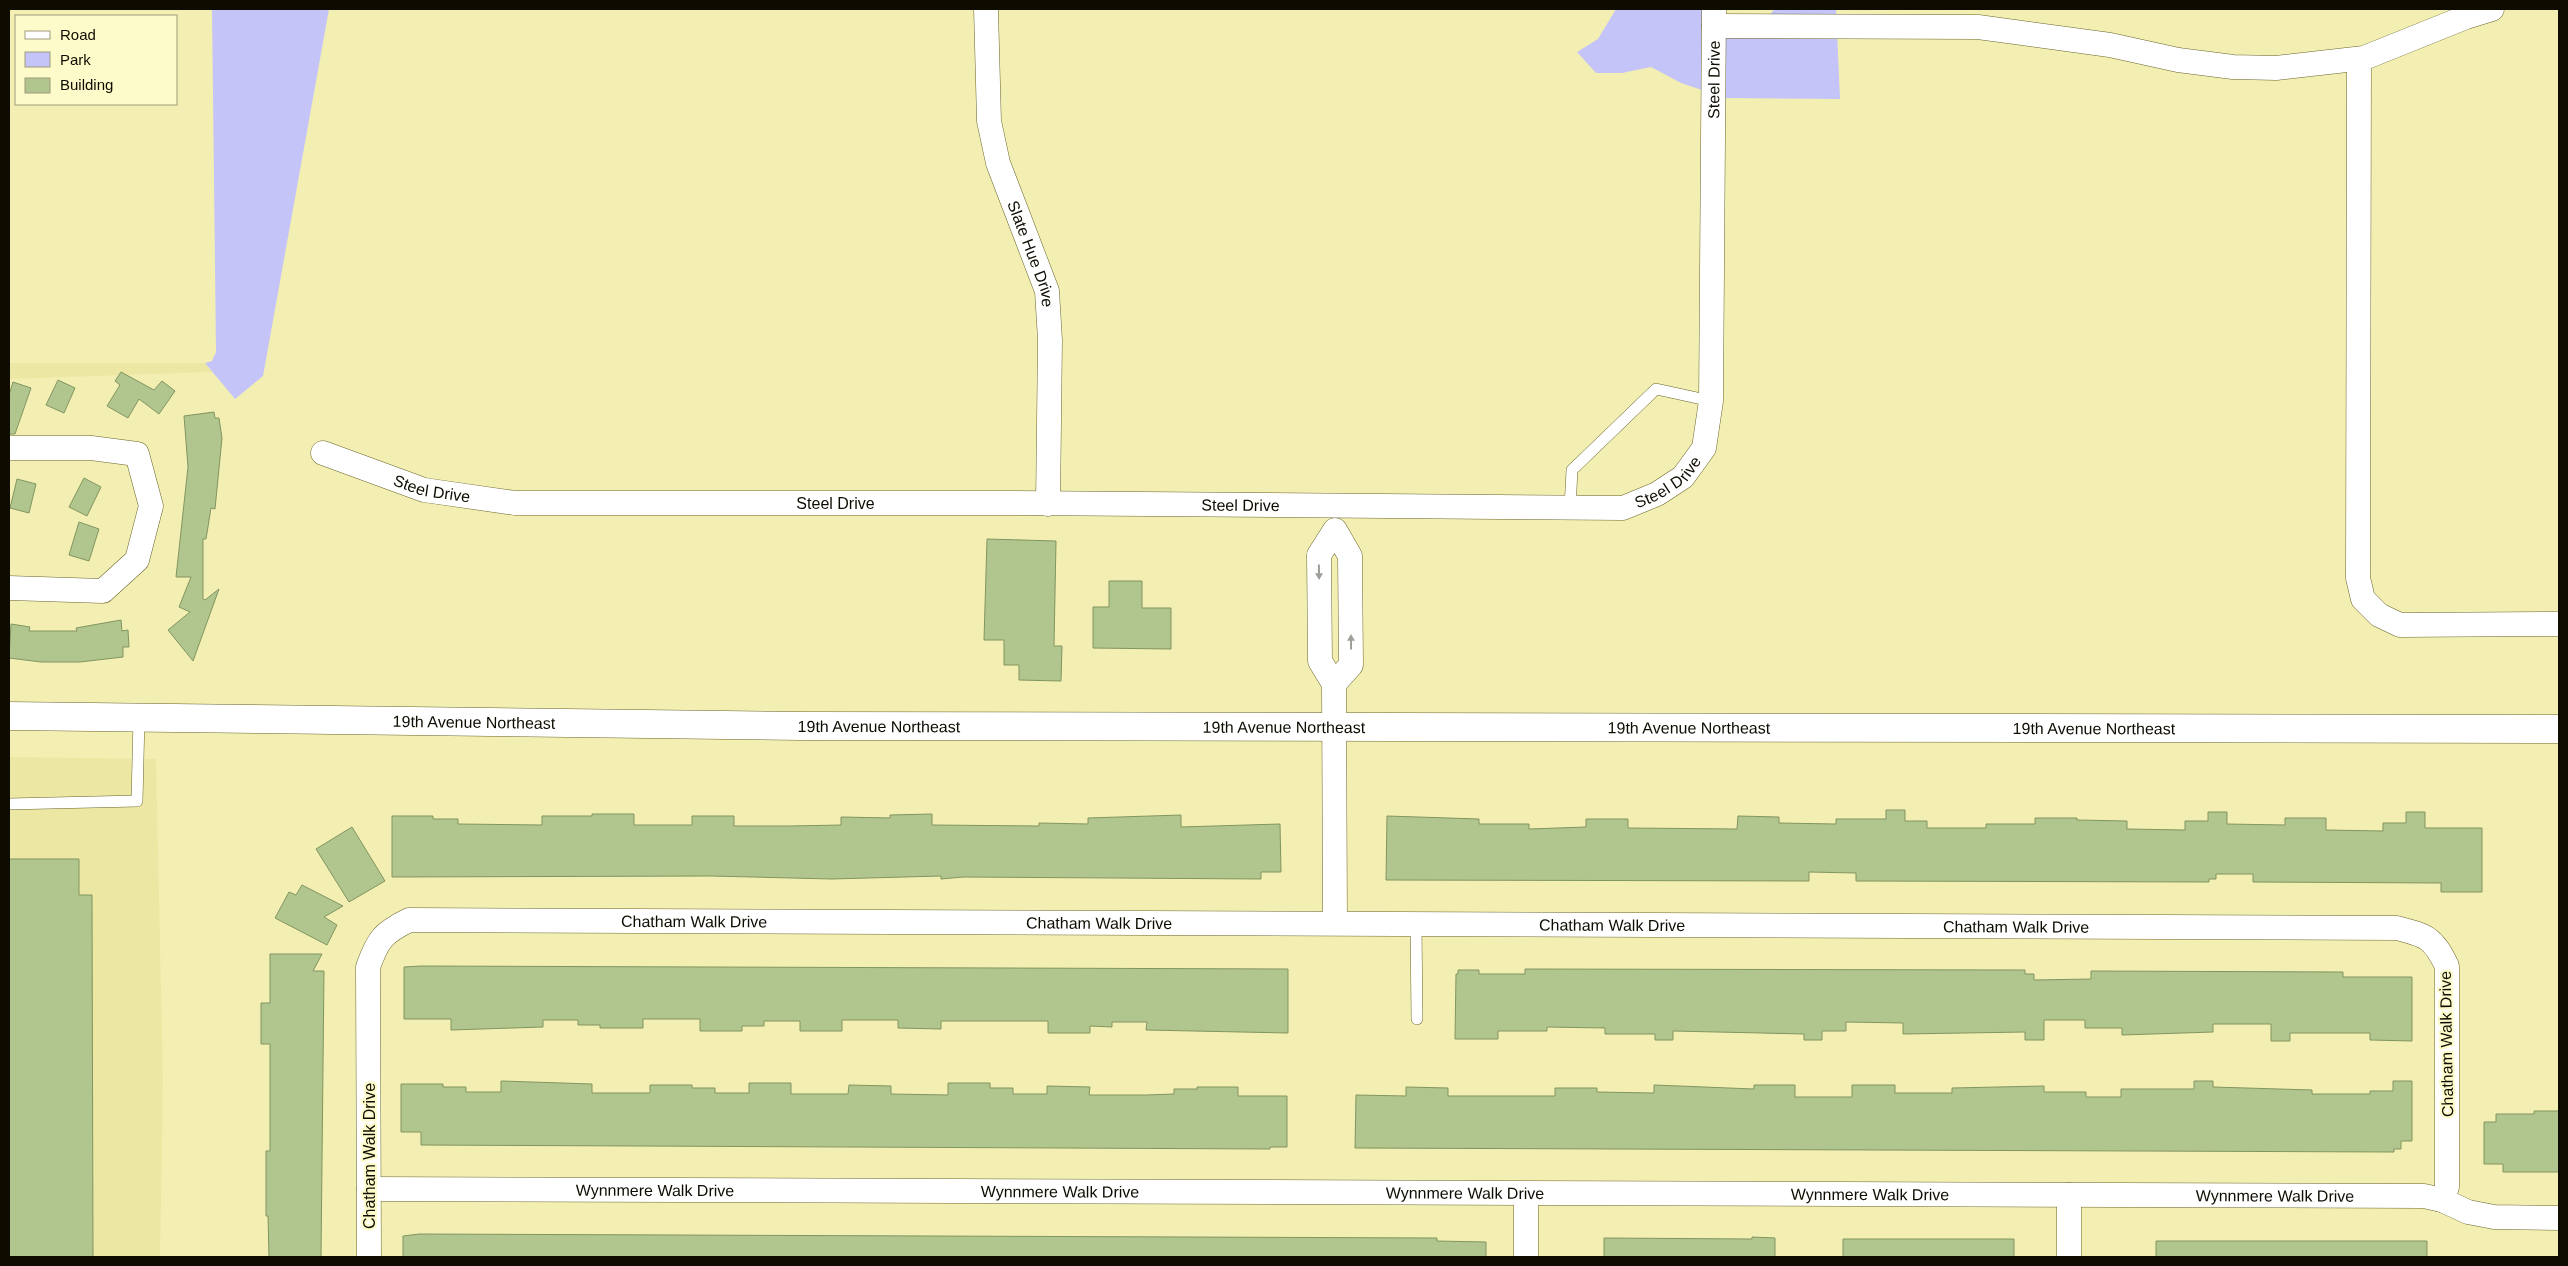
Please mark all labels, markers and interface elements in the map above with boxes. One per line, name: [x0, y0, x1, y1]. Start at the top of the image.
legend: [15, 15, 178, 105]
text: Road: [60, 26, 96, 43]
street label: Steel Drive: [1705, 40, 1723, 119]
text: Park: [60, 51, 91, 68]
text: Building: [60, 76, 113, 93]
street label: Slate Hue Drive: [1004, 198, 1056, 308]
street label: Steel Drive: [1632, 453, 1704, 511]
street label: Steel Drive: [391, 472, 471, 506]
street label: Steel Drive: [796, 495, 875, 512]
street label: Steel Drive: [1201, 497, 1280, 514]
one-way arrow: [1315, 564, 1323, 580]
one-way arrow: [1347, 633, 1355, 649]
street label: 19th Avenue Northeast: [393, 713, 556, 732]
street label: 19th Avenue Northeast: [798, 718, 961, 735]
street label: 19th Avenue Northeast: [1203, 719, 1366, 736]
street label: 19th Avenue Northeast: [1608, 719, 1771, 737]
street label: 19th Avenue Northeast: [2013, 720, 2176, 737]
street label: Chatham Walk Drive: [621, 913, 767, 930]
street label: Chatham Walk Drive: [1026, 914, 1172, 932]
street label: Chatham Walk Drive: [1539, 917, 1685, 934]
street label: Chatham Walk Drive: [1943, 918, 2089, 936]
street label: Chatham Walk Drive: [2437, 971, 2456, 1117]
street label: Chatham Walk Drive: [361, 1083, 378, 1229]
street label: Wynnmere Walk Drive: [576, 1182, 734, 1199]
street label: Wynnmere Walk Drive: [981, 1183, 1139, 1201]
street label: Wynnmere Walk Drive: [1386, 1184, 1544, 1202]
street label: Wynnmere Walk Drive: [1791, 1186, 1949, 1203]
street label: Wynnmere Walk Drive: [2196, 1187, 2354, 1205]

